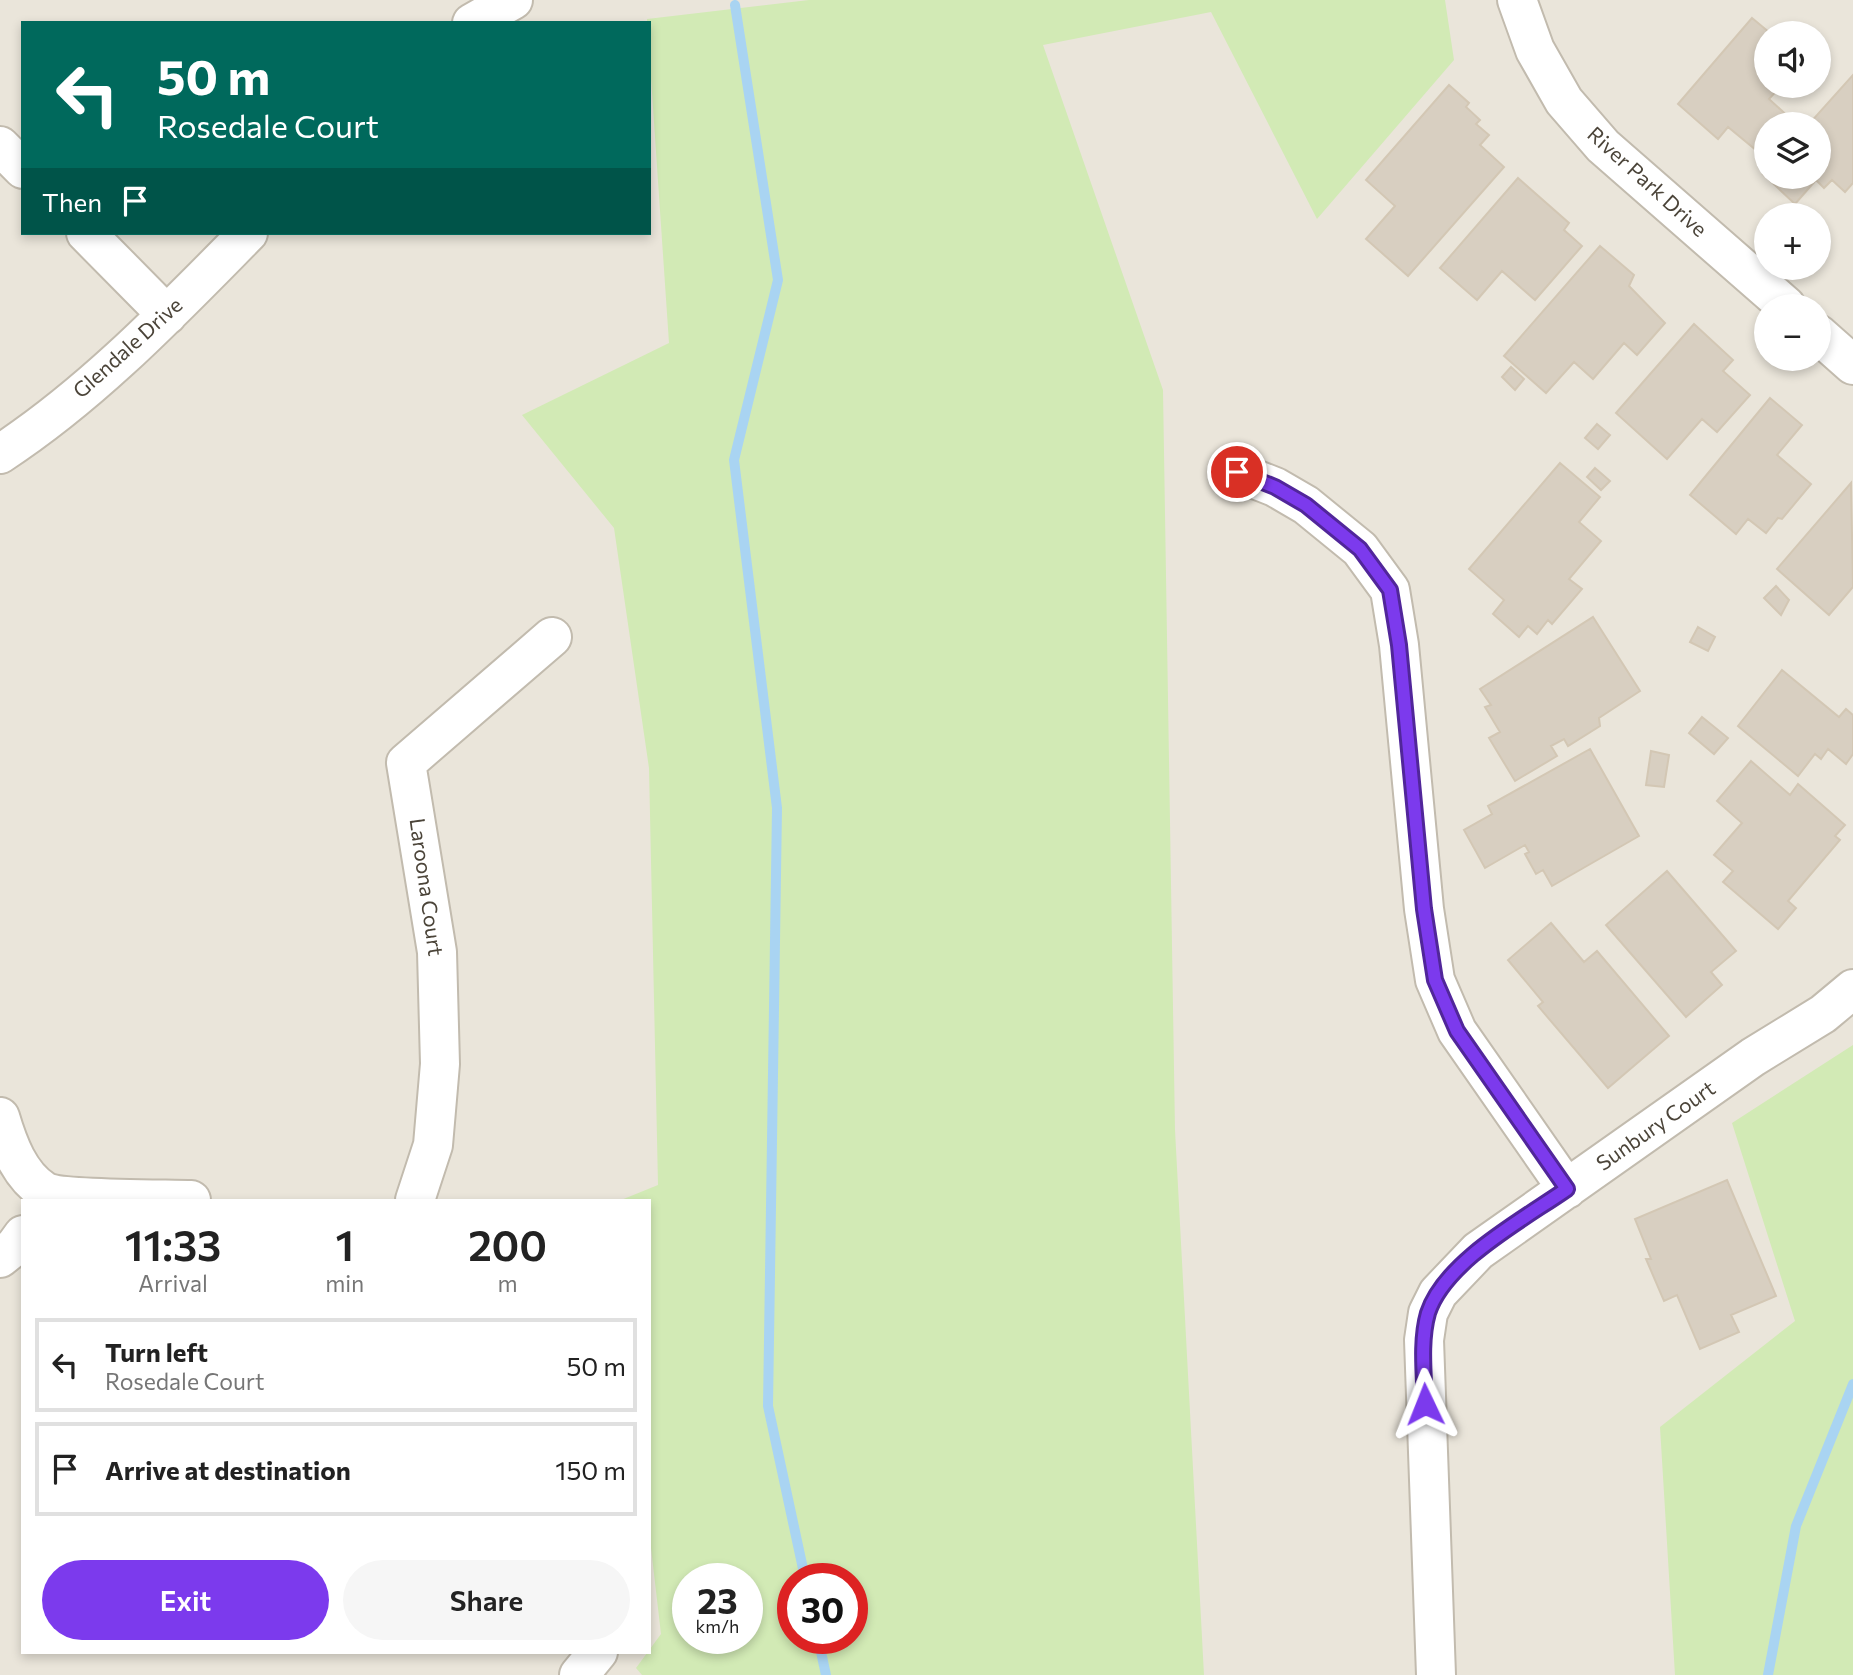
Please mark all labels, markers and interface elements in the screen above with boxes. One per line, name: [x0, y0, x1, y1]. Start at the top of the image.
map controls: [1754, 21, 1831, 371]
button: sound: [1754, 21, 1831, 98]
text: 50 m: [157, 45, 270, 105]
icon: left: [42, 49, 133, 140]
text: Rosedale Court: [157, 105, 379, 145]
button: layers: [1754, 112, 1831, 189]
street label: River Park Drive: [1583, 121, 1713, 241]
icon: arrive: [116, 182, 154, 220]
text: Then: [42, 186, 102, 217]
button: +: [1754, 203, 1831, 280]
street label: Glendale Drive: [67, 291, 187, 402]
button: −: [1754, 294, 1831, 371]
pin: [1207, 442, 1267, 502]
icon: arrive: [1218, 453, 1256, 491]
street label: Laroona Court: [405, 816, 450, 957]
street label: Sunbury Court: [1591, 1075, 1719, 1175]
text: 11:33: [125, 1218, 221, 1270]
text: 1: [335, 1218, 354, 1270]
text: 200: [468, 1218, 547, 1270]
text: Arrival: [138, 1269, 208, 1297]
text: min: [325, 1269, 364, 1297]
text: m: [498, 1269, 518, 1297]
text: Turn left: [105, 1336, 208, 1367]
icon: left: [46, 1346, 84, 1384]
text: 50 m: [566, 1350, 626, 1381]
text: Rosedale Court: [105, 1367, 264, 1395]
position arrow: [1388, 1367, 1462, 1441]
icon: arrive: [46, 1450, 84, 1488]
text: Arrive at destination: [105, 1454, 351, 1485]
text: 150 m: [555, 1454, 626, 1485]
button: Exit: [42, 1560, 329, 1640]
button: Share: [343, 1560, 630, 1640]
speed limit sign: 30: [777, 1563, 868, 1654]
text: 23: [697, 1578, 738, 1621]
text: km/h: [696, 1615, 739, 1637]

